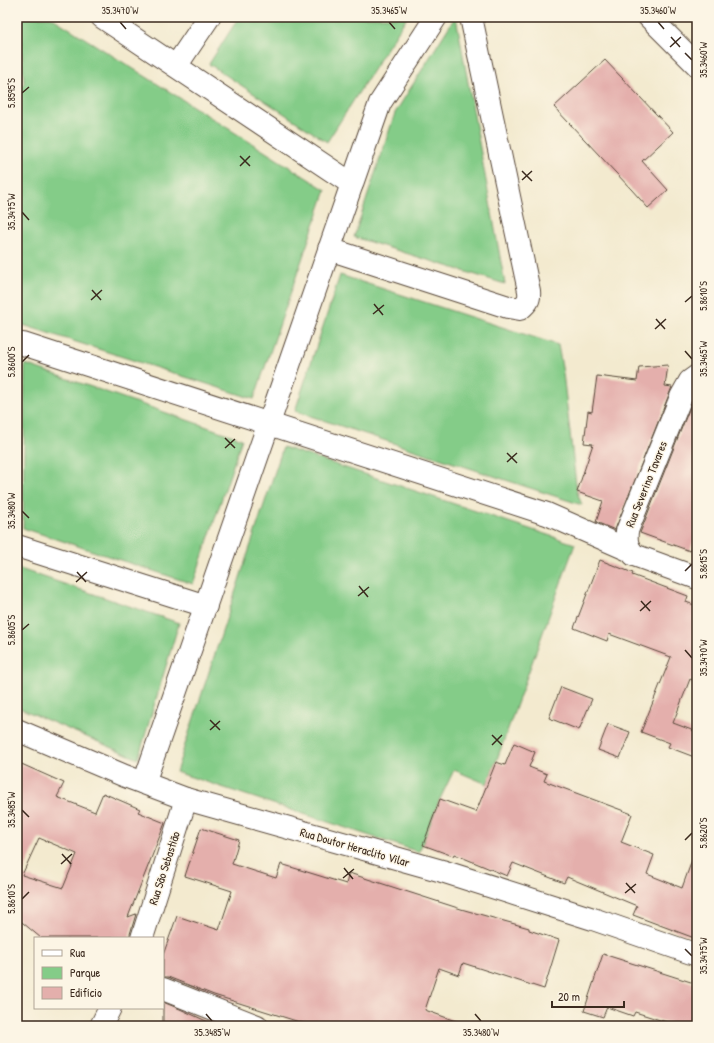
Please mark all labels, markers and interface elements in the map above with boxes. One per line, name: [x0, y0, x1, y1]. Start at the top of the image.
text: 35.3470°W: [102, 4, 139, 17]
text: 35.3465°W: [371, 4, 408, 17]
text: 35.3460°W: [640, 4, 677, 17]
text: 35.3460°W: [697, 41, 710, 78]
text: 5.8595°S: [5, 78, 18, 108]
text: 35.3475°W: [5, 193, 18, 230]
text: 5.8610°S: [697, 281, 710, 311]
text: 35.3465°W: [697, 340, 710, 377]
text: 5.8600°S: [5, 346, 18, 377]
street label: Rua Severino Tavares: [621, 438, 671, 530]
text: 35.3480°W: [5, 492, 18, 529]
text: 5.8615°S: [697, 549, 710, 579]
text: 5.8605°S: [5, 614, 18, 645]
text: 35.3470°W: [697, 639, 710, 677]
text: 35.3485°W: [5, 791, 18, 828]
text: 5.8620°S: [697, 817, 710, 848]
street label: Rua Doutor Heraclito Vilar: [298, 823, 412, 871]
street label: Rua São Sebastião: [144, 829, 184, 907]
text: 5.8610°S: [5, 884, 18, 914]
legend: [34, 937, 164, 1009]
text: 35.3475°W: [697, 937, 710, 974]
text: Rua: [70, 944, 85, 961]
text: Parque: [70, 964, 100, 981]
scale bar: [552, 983, 624, 1009]
text: Edifício: [70, 984, 102, 1001]
text: 20 m: [558, 988, 580, 1005]
text: 35.3485°W: [194, 1026, 231, 1039]
text: 35.3480°W: [463, 1026, 500, 1039]

